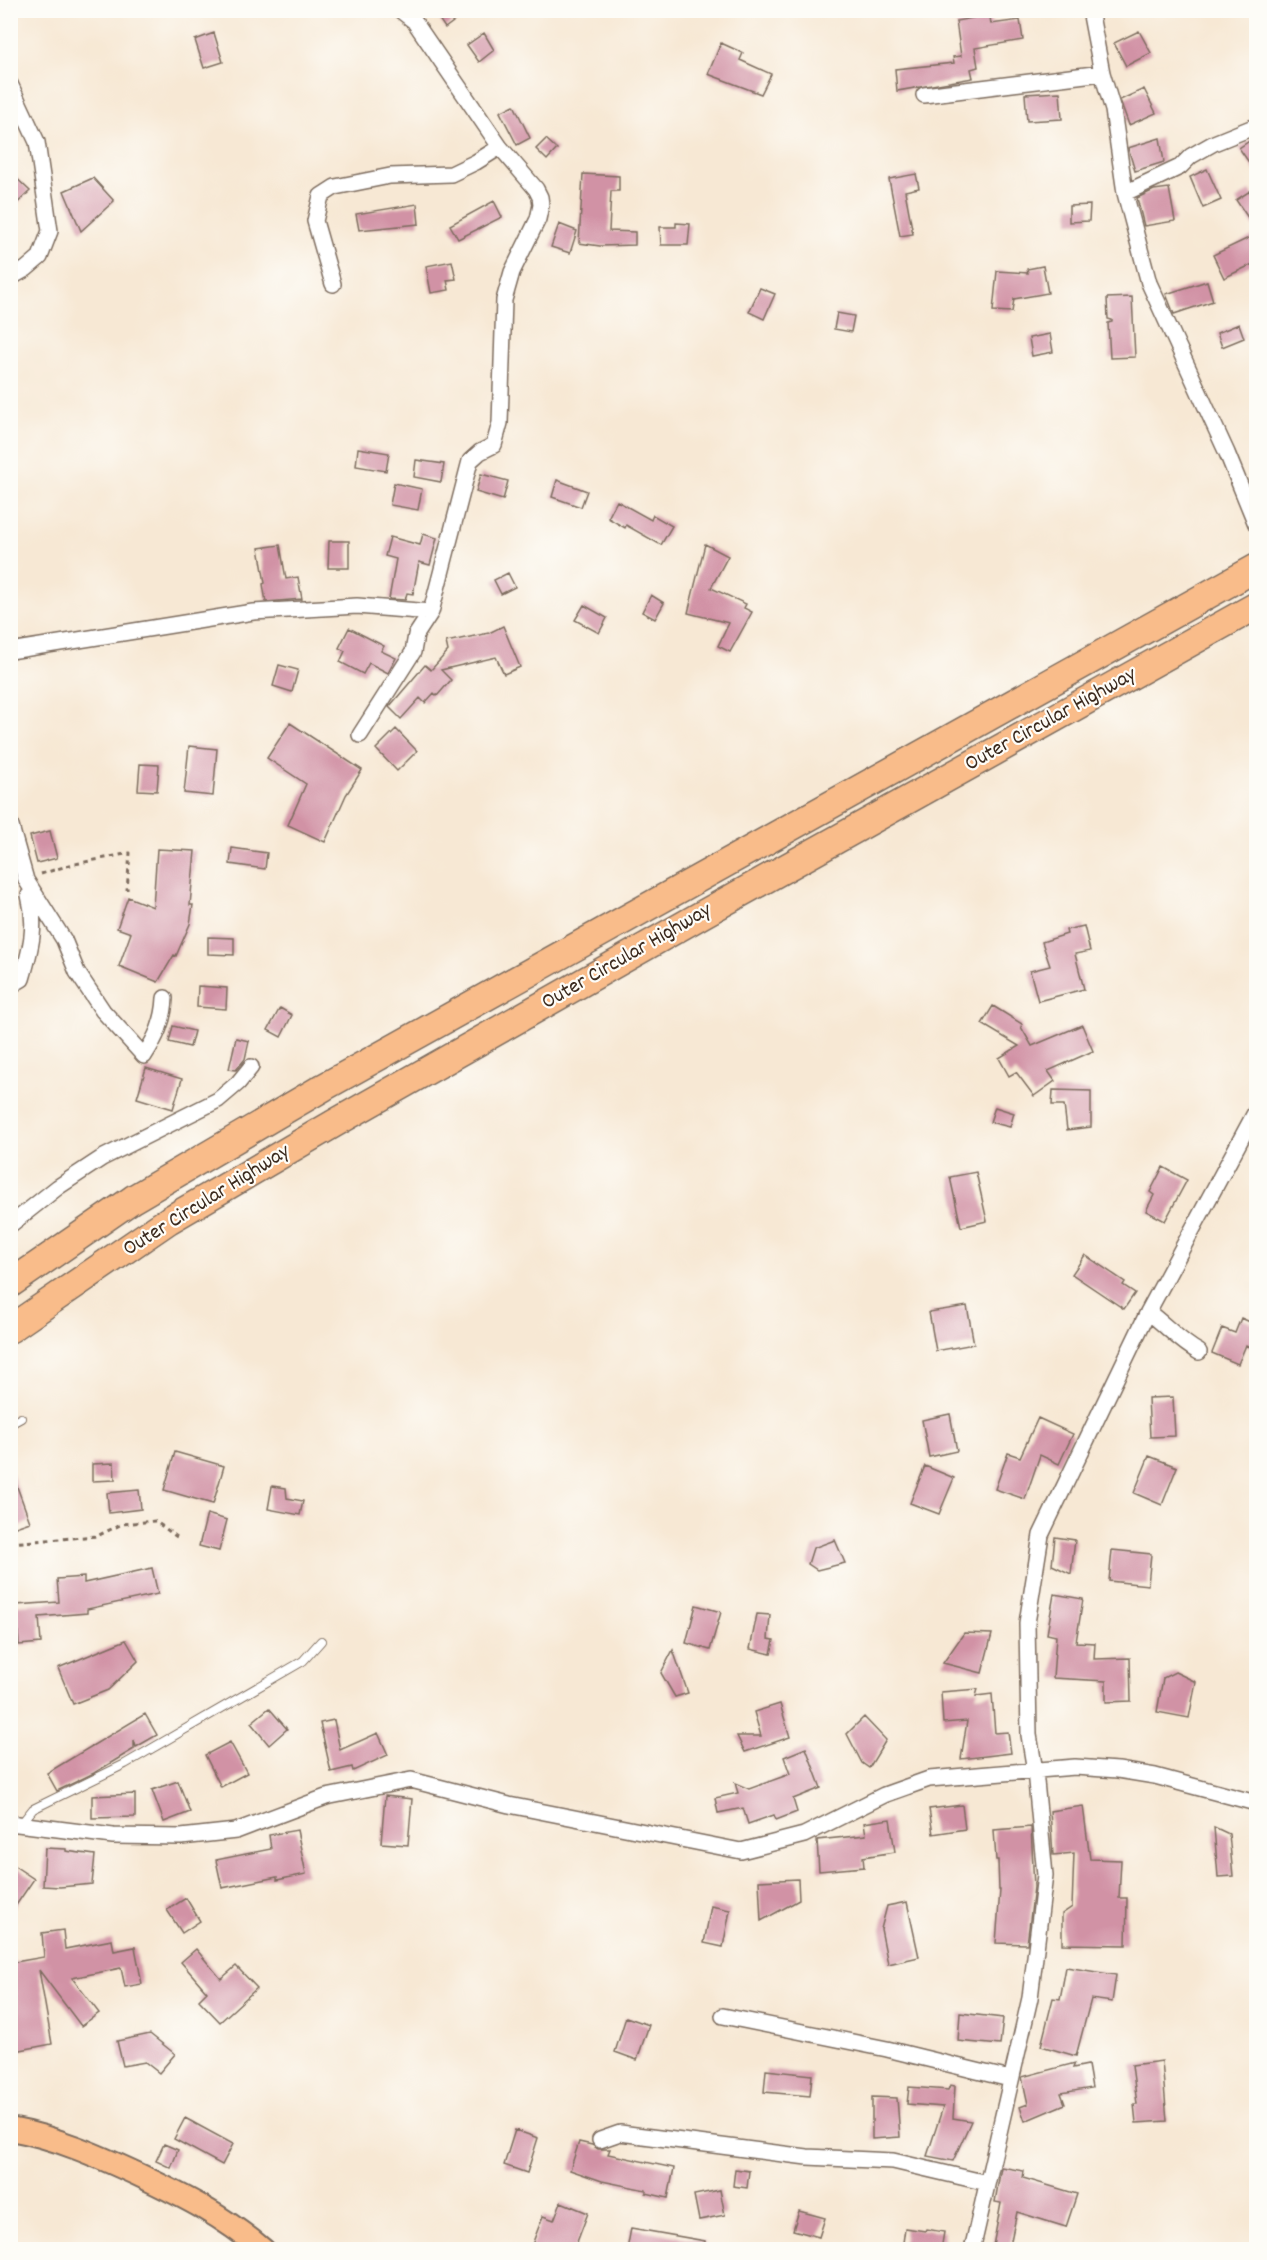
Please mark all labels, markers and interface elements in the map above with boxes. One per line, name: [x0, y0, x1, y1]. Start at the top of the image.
street label: Outer Circular Highway: [960, 659, 1143, 780]
street label: Outer Circular Highway: [536, 895, 719, 1018]
street label: Outer Circular Highway: [118, 1137, 297, 1265]

